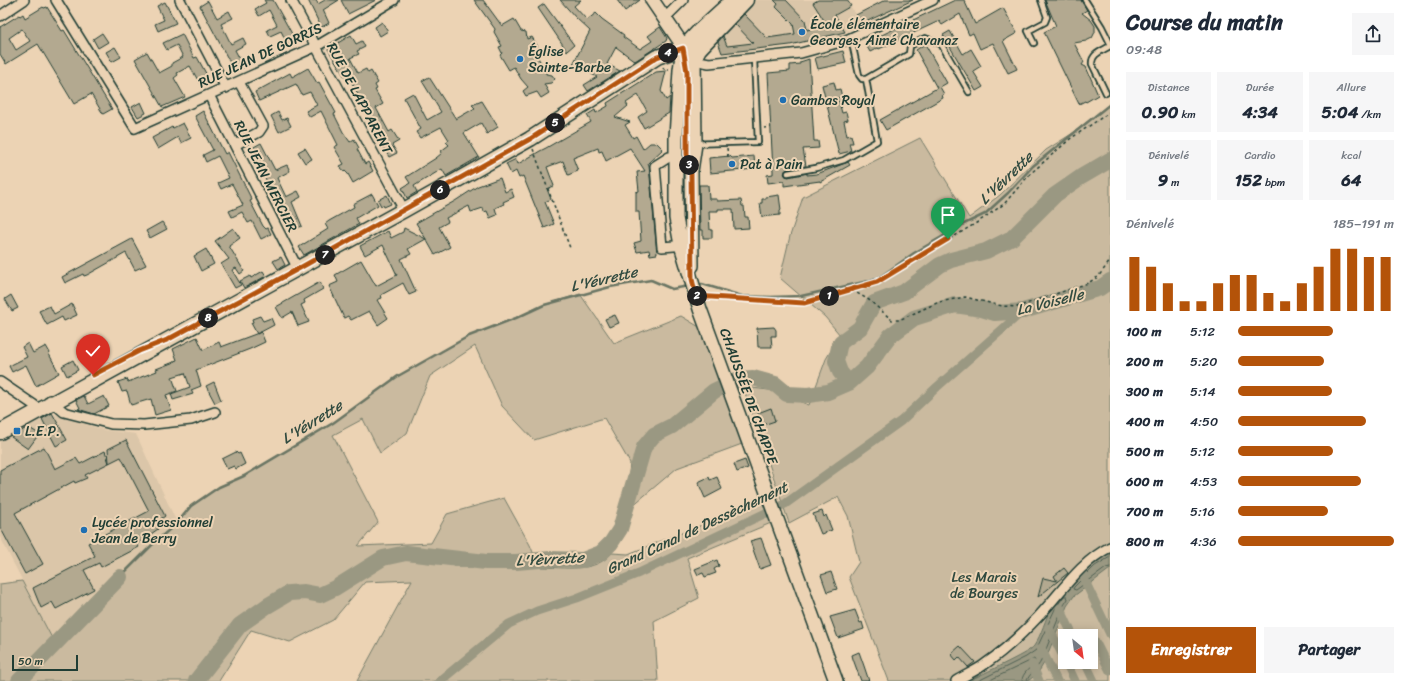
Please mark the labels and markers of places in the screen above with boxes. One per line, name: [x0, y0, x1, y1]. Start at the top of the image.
place label: École élémentaire Georges, Aimé Chavanaz: [810, 12, 959, 53]
marker: École élémentaire Georges, Aimé Chavanaz: [797, 27, 807, 37]
place label: Église Sainte-Barbe: [528, 39, 611, 80]
pin: 4: [658, 43, 678, 63]
marker: Église Sainte-Barbe: [515, 54, 525, 64]
place label: Gambas Royal: [791, 88, 876, 113]
marker: Gambas Royal: [778, 95, 788, 105]
pin: 5: [545, 113, 565, 133]
place label: Pat à Pain: [740, 152, 803, 177]
pin: 3: [679, 155, 699, 175]
marker: Pat à Pain: [727, 159, 737, 169]
pin: 6: [430, 180, 450, 200]
pin: [931, 198, 965, 239]
pin: 7: [315, 245, 335, 265]
pin: 2: [687, 286, 707, 306]
pin: 1: [819, 286, 839, 306]
pin: 8: [198, 308, 218, 328]
pin: [76, 334, 110, 375]
place label: L.E.P.: [25, 419, 60, 444]
marker: L.E.P.: [12, 426, 22, 436]
place label: Lycée professionnel Jean de Berry: [91, 510, 214, 551]
marker: Lycée professionnel Jean de Berry: [79, 525, 89, 535]

